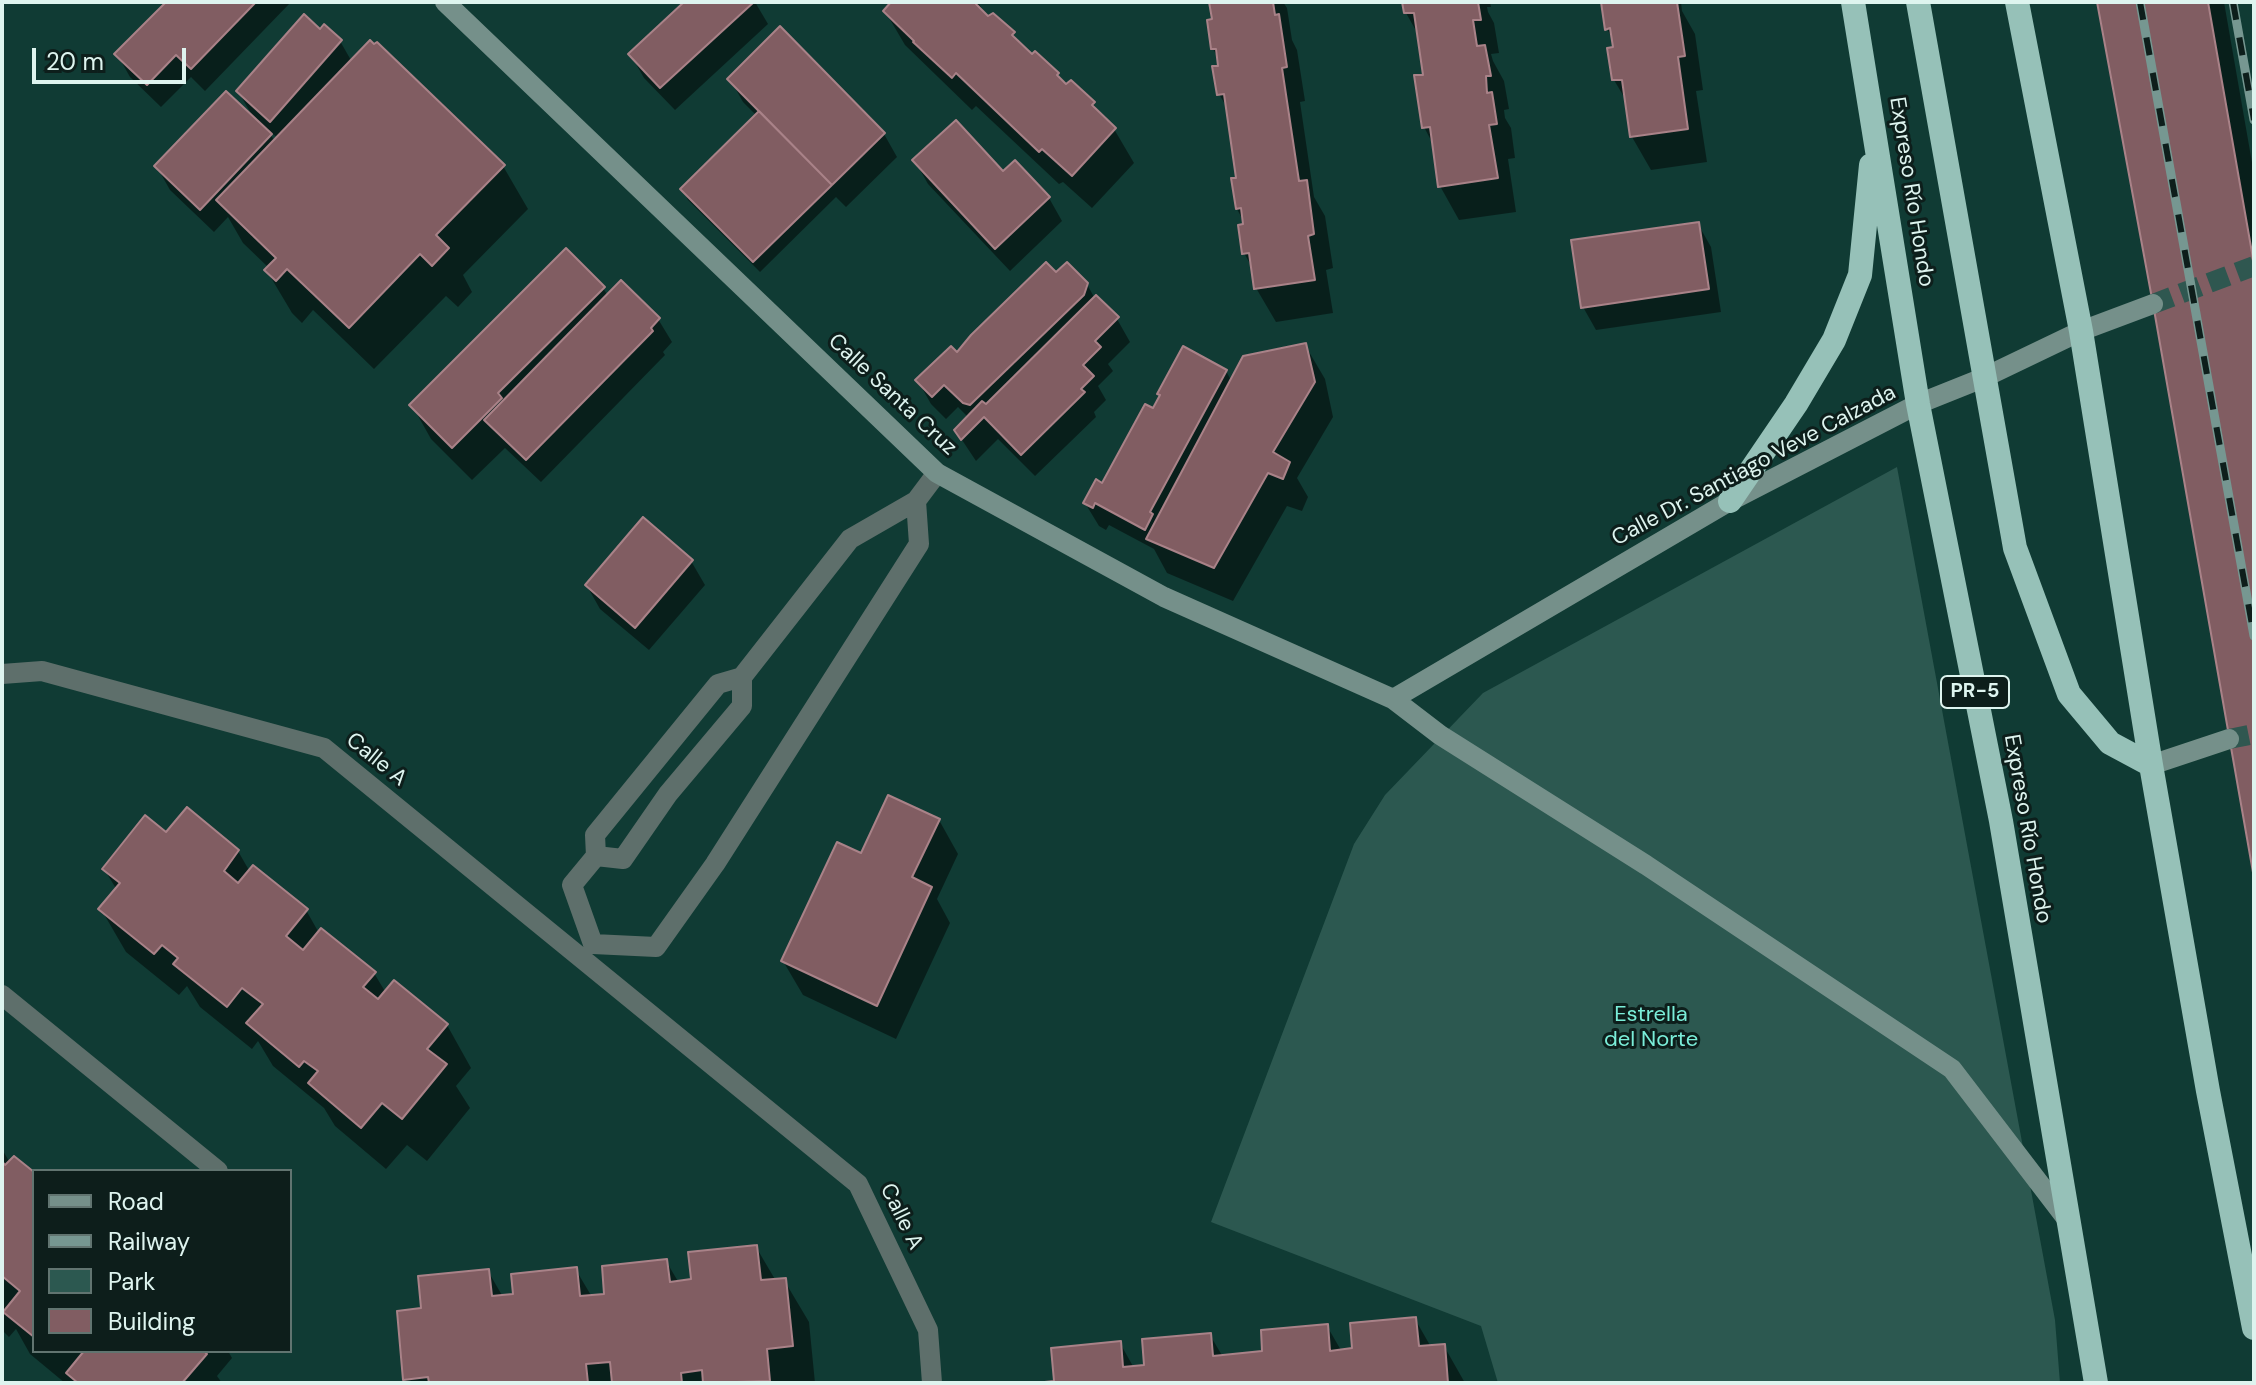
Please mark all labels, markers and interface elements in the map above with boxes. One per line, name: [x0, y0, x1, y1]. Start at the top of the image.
scale bar: [36, 32, 190, 82]
text: 20 m: [46, 46, 104, 77]
street label: Expreso Río Hondo: [1883, 95, 1939, 289]
street label: Calle Santa Cruz: [822, 329, 962, 461]
street label: Calle Dr. Santiago Veve Calzada: [1608, 380, 1900, 552]
road number: PR-5: [1941, 676, 2009, 708]
street label: Calle A: [340, 728, 412, 792]
street label: Expreso Río Hondo: [1997, 732, 2057, 926]
park label: Estrella del Norte: [1604, 1002, 1698, 1054]
legend: [32, 1169, 292, 1353]
street label: Calle A: [874, 1180, 928, 1254]
text: Road: [108, 1186, 164, 1217]
text: Railway: [108, 1226, 190, 1257]
text: Park: [108, 1266, 155, 1297]
text: Building: [108, 1306, 195, 1337]

